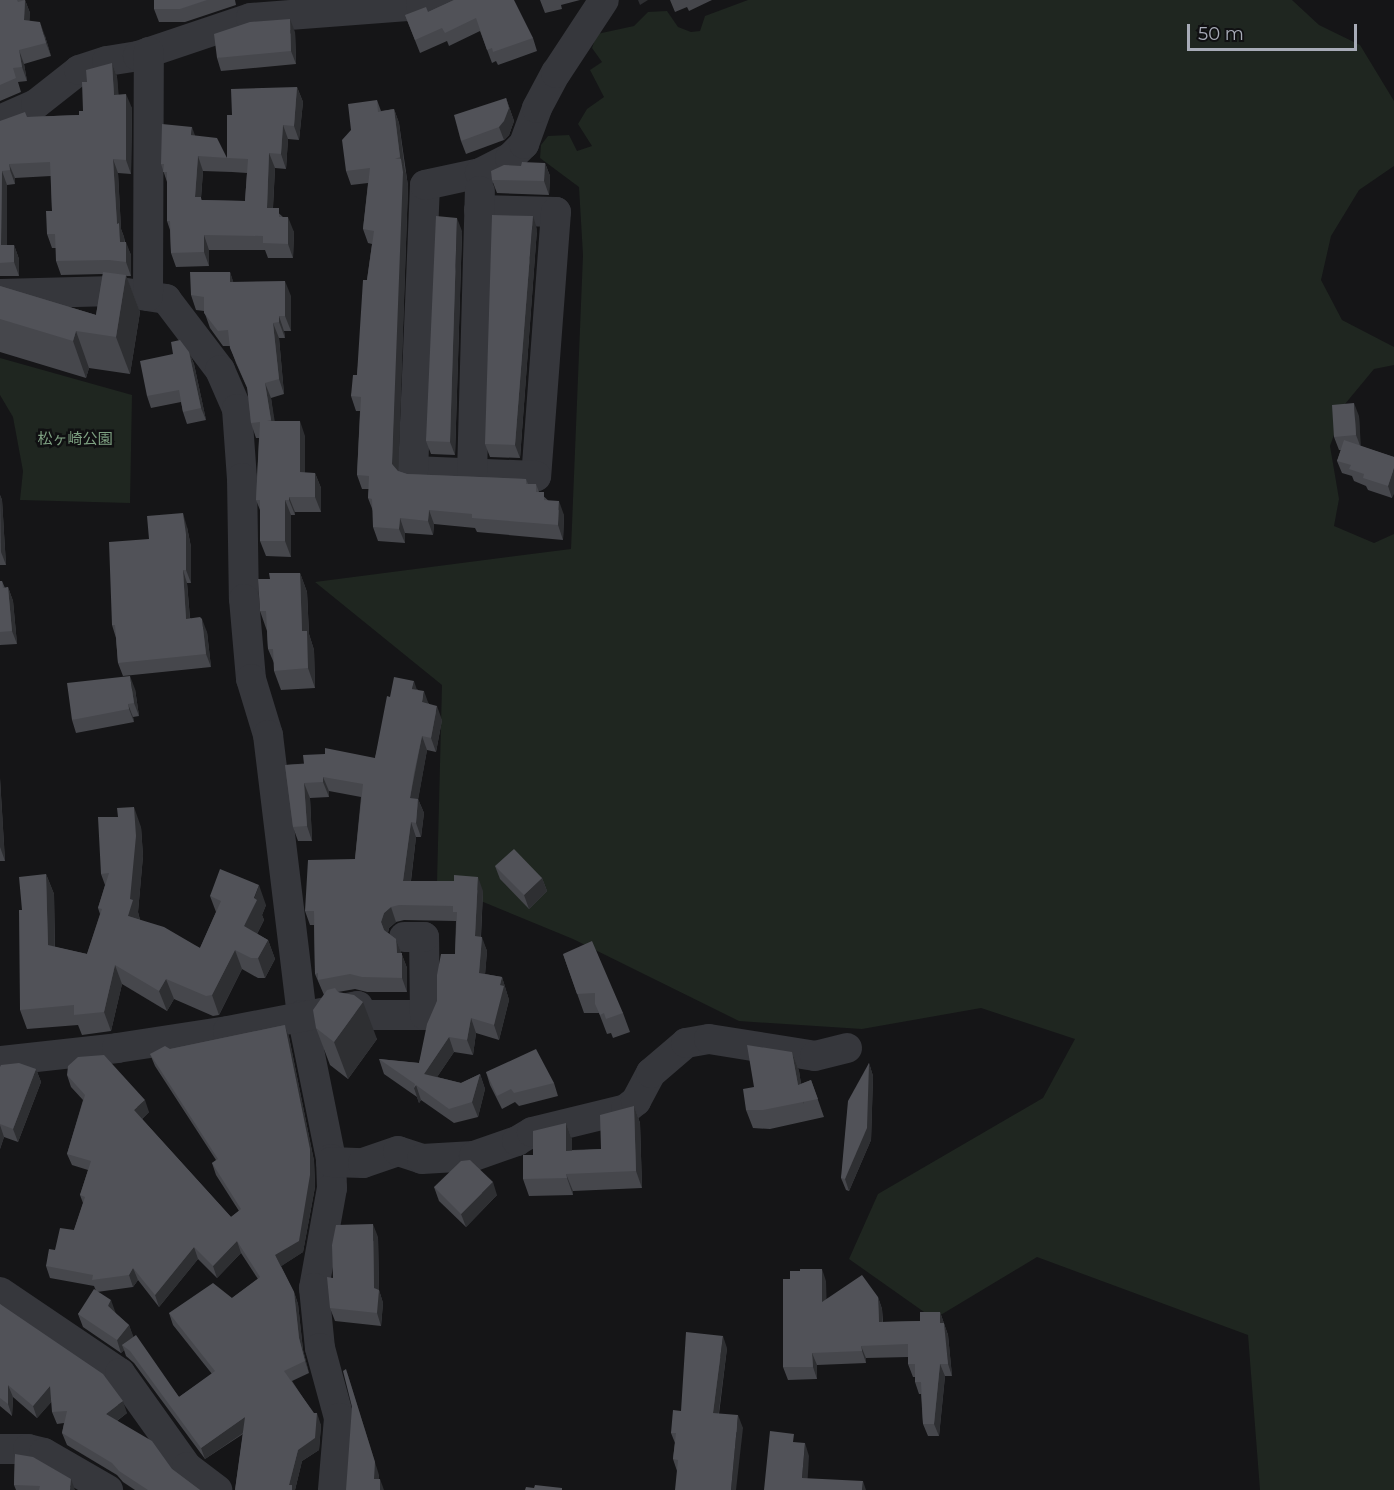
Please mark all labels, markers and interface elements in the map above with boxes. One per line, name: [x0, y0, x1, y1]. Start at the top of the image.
scale bar: [1190, 12, 1360, 50]
text: 50 m: [1198, 23, 1244, 45]
park label: 松ヶ崎公園: [38, 430, 112, 448]

